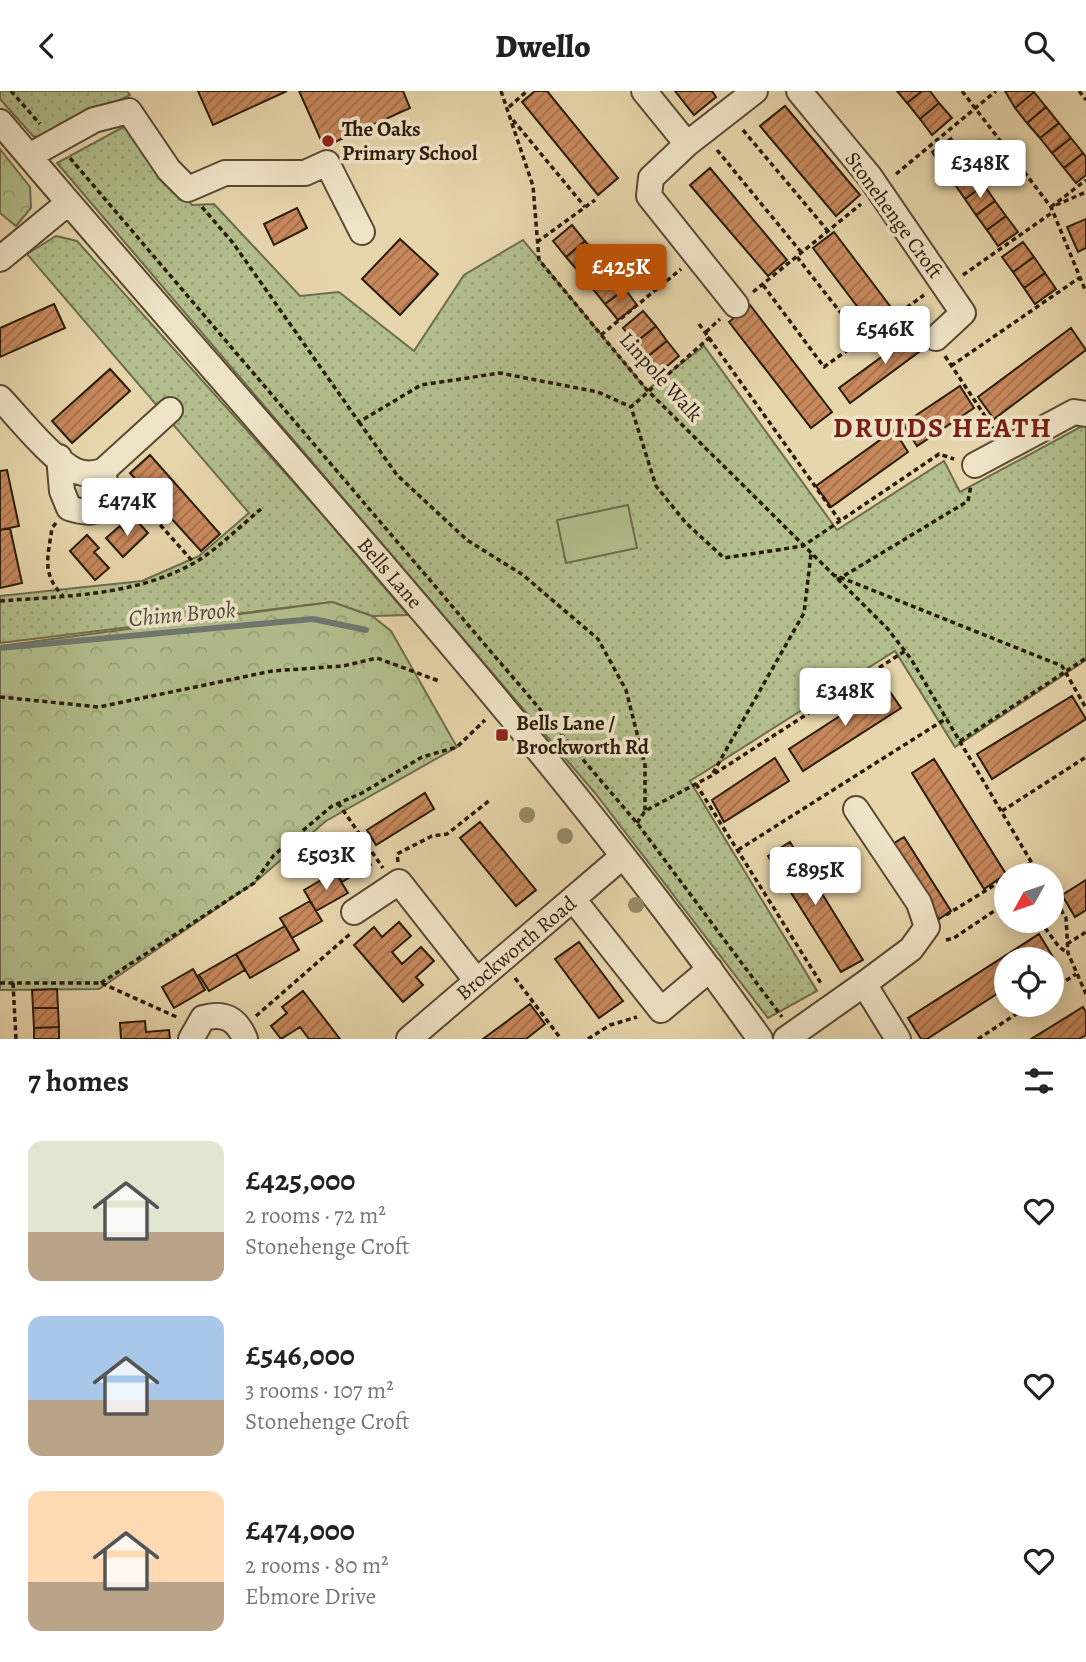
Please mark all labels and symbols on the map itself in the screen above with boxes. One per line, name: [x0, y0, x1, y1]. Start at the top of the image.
place label: The Oaks Primary School: [342, 115, 478, 167]
marker: The Oaks Primary School: [320, 133, 336, 149]
pin: £348K: [931, 141, 1029, 200]
street label: Stonehenge Croft: [838, 146, 950, 284]
pin: £425K: [572, 245, 670, 304]
pin: £546K: [836, 307, 934, 366]
street label: Linpole Walk: [613, 326, 709, 428]
district label: DRUIDS HEATH: [833, 409, 1053, 447]
pin: £474K: [78, 479, 176, 538]
street label: Bells Lane: [351, 531, 429, 615]
water label: Chinn Brook: [127, 594, 237, 634]
pin: £348K: [796, 669, 894, 728]
place label: Bells Lane / Brockworth Rd: [516, 709, 650, 761]
marker: Bells Lane / Brockworth Rd: [494, 727, 510, 743]
pin: £503K: [277, 833, 375, 892]
pin: £895K: [766, 847, 864, 907]
north arrow: [994, 863, 1064, 933]
street label: Brockworth Road: [450, 889, 583, 1007]

